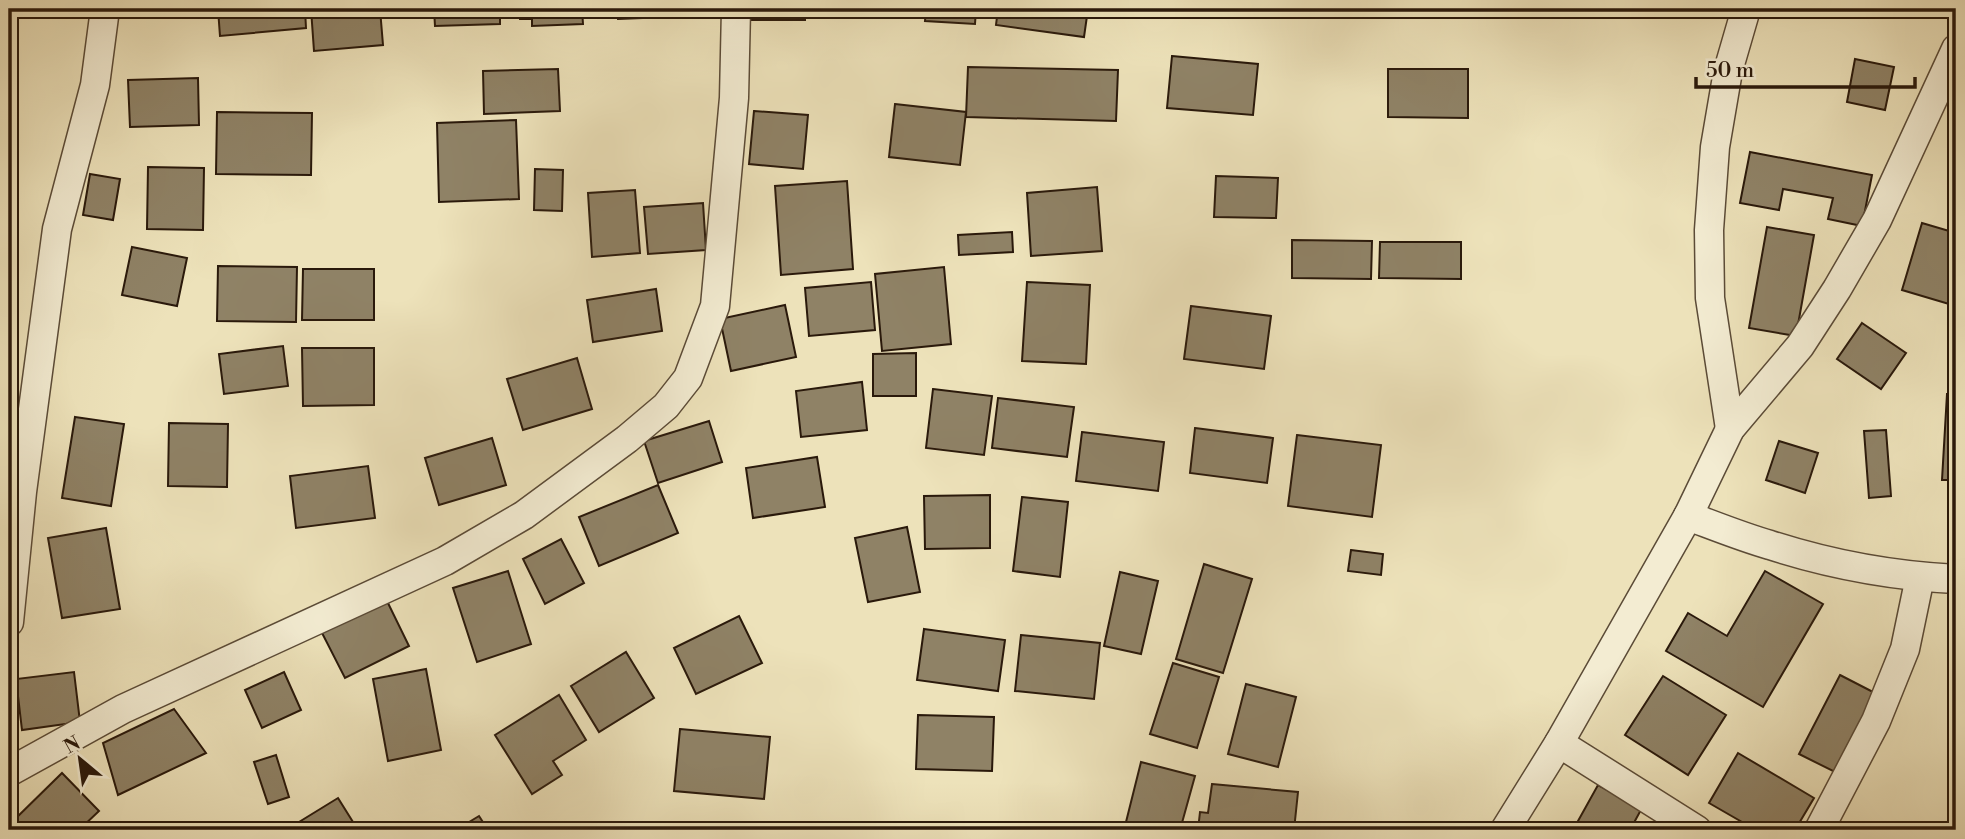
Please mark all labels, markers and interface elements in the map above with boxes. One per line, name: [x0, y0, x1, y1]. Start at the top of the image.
scale bar: [1696, 46, 1914, 90]
text: 50 m: [1706, 58, 1754, 84]
north arrow: [46, 724, 116, 794]
text: N: [60, 731, 85, 759]

